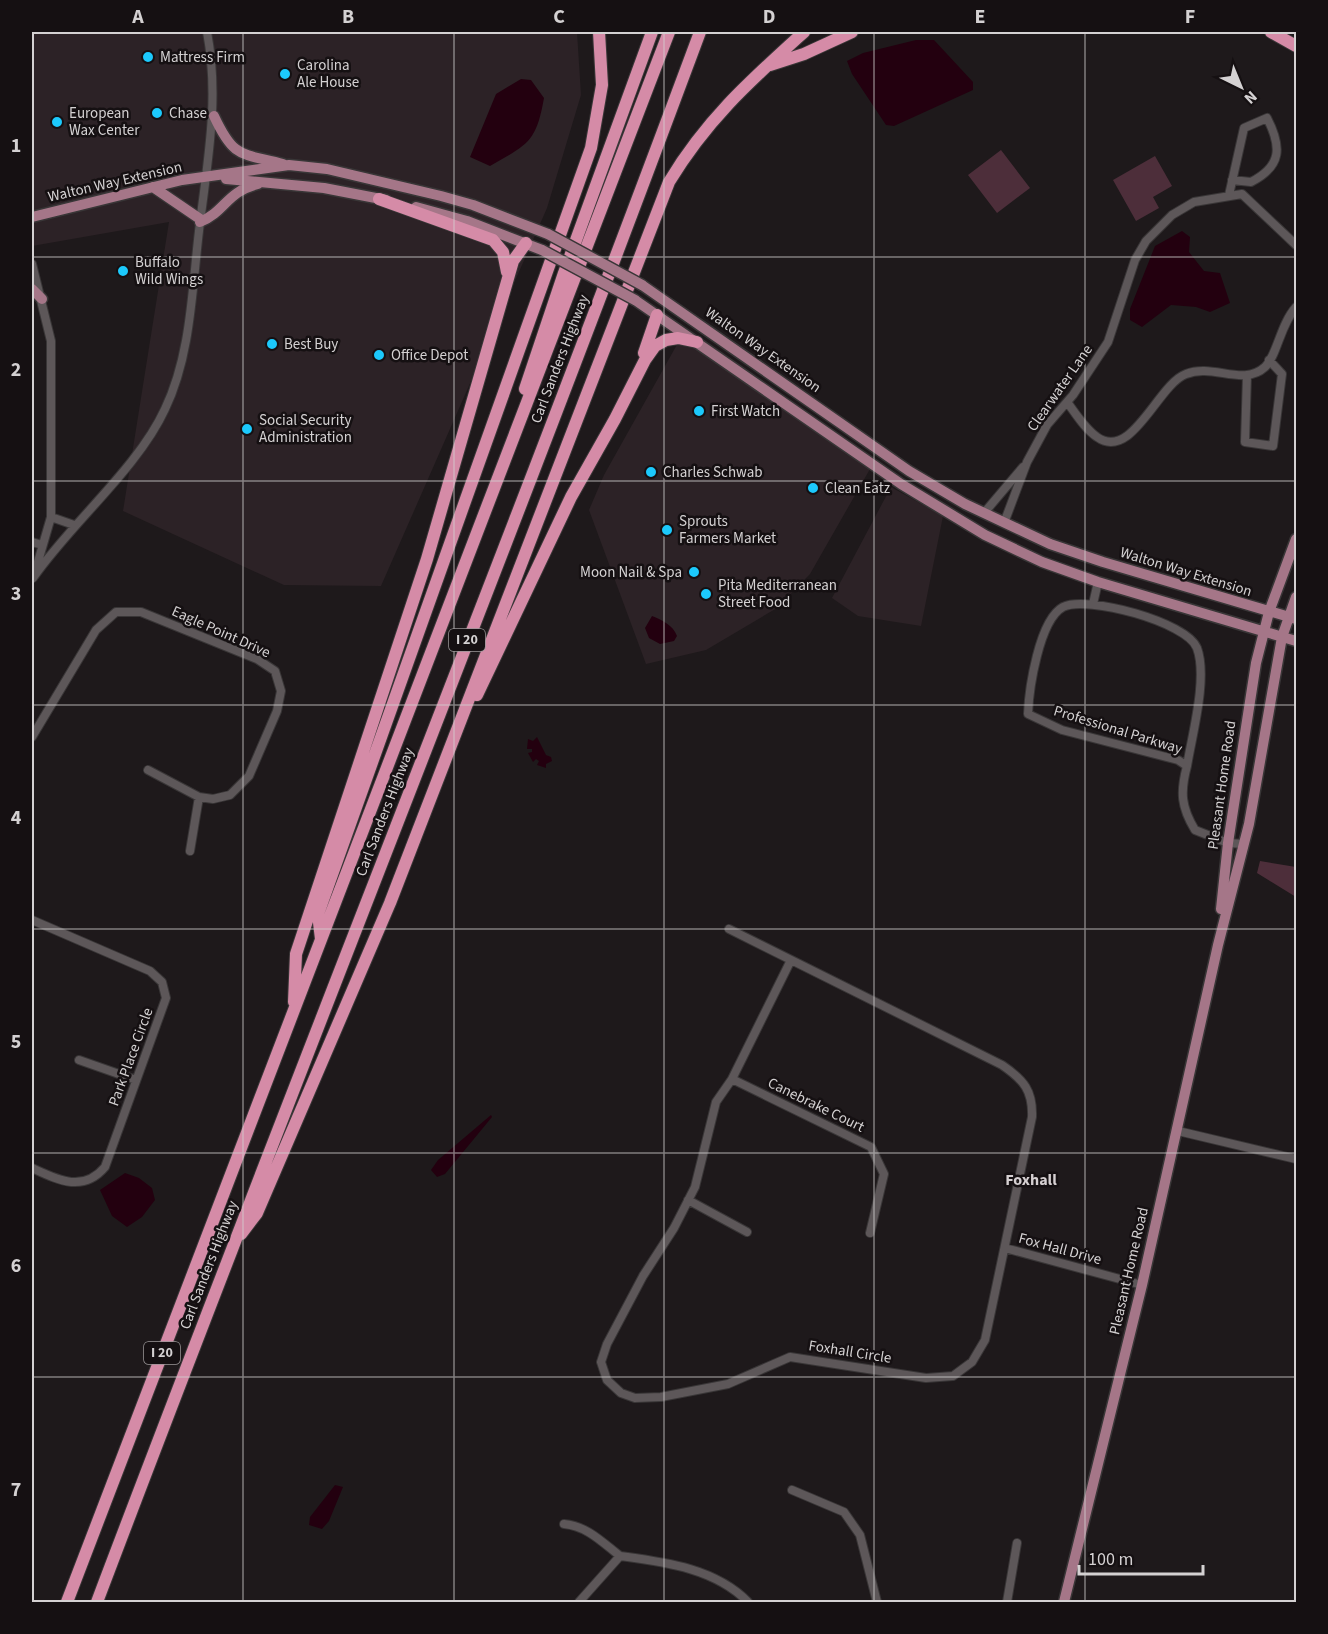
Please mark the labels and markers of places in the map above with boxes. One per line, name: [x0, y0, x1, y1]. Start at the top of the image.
place label: Mattress Firm: [160, 47, 245, 68]
marker: Mattress Firm: [141, 50, 155, 64]
place label: Carolina Ale House: [297, 55, 359, 93]
marker: Carolina Ale House: [278, 67, 292, 81]
place label: European Wax Center: [69, 103, 140, 141]
place label: Chase: [169, 103, 207, 124]
marker: Chase: [150, 106, 164, 120]
marker: European Wax Center: [50, 115, 64, 129]
place label: Buffalo Wild Wings: [135, 252, 203, 290]
marker: Buffalo Wild Wings: [116, 264, 130, 278]
place label: Best Buy: [284, 334, 338, 355]
marker: Best Buy: [265, 337, 279, 351]
place label: Office Depot: [391, 345, 468, 366]
marker: Office Depot: [372, 348, 386, 362]
place label: First Watch: [711, 401, 780, 422]
marker: First Watch: [692, 404, 706, 418]
place label: Social Security Administration: [259, 410, 352, 448]
marker: Social Security Administration: [240, 422, 254, 436]
place label: Charles Schwab: [663, 462, 763, 483]
marker: Charles Schwab: [644, 465, 658, 479]
place label: Clean Eatz: [825, 478, 890, 499]
marker: Clean Eatz: [806, 481, 820, 495]
place label: Sprouts Farmers Market: [679, 511, 776, 549]
marker: Sprouts Farmers Market: [660, 523, 674, 537]
place label: Moon Nail & Spa: [580, 562, 682, 583]
marker: Moon Nail & Spa: [687, 565, 701, 579]
place label: Pita Mediterranean Street Food: [718, 575, 837, 613]
marker: Pita Mediterranean Street Food: [699, 587, 713, 601]

